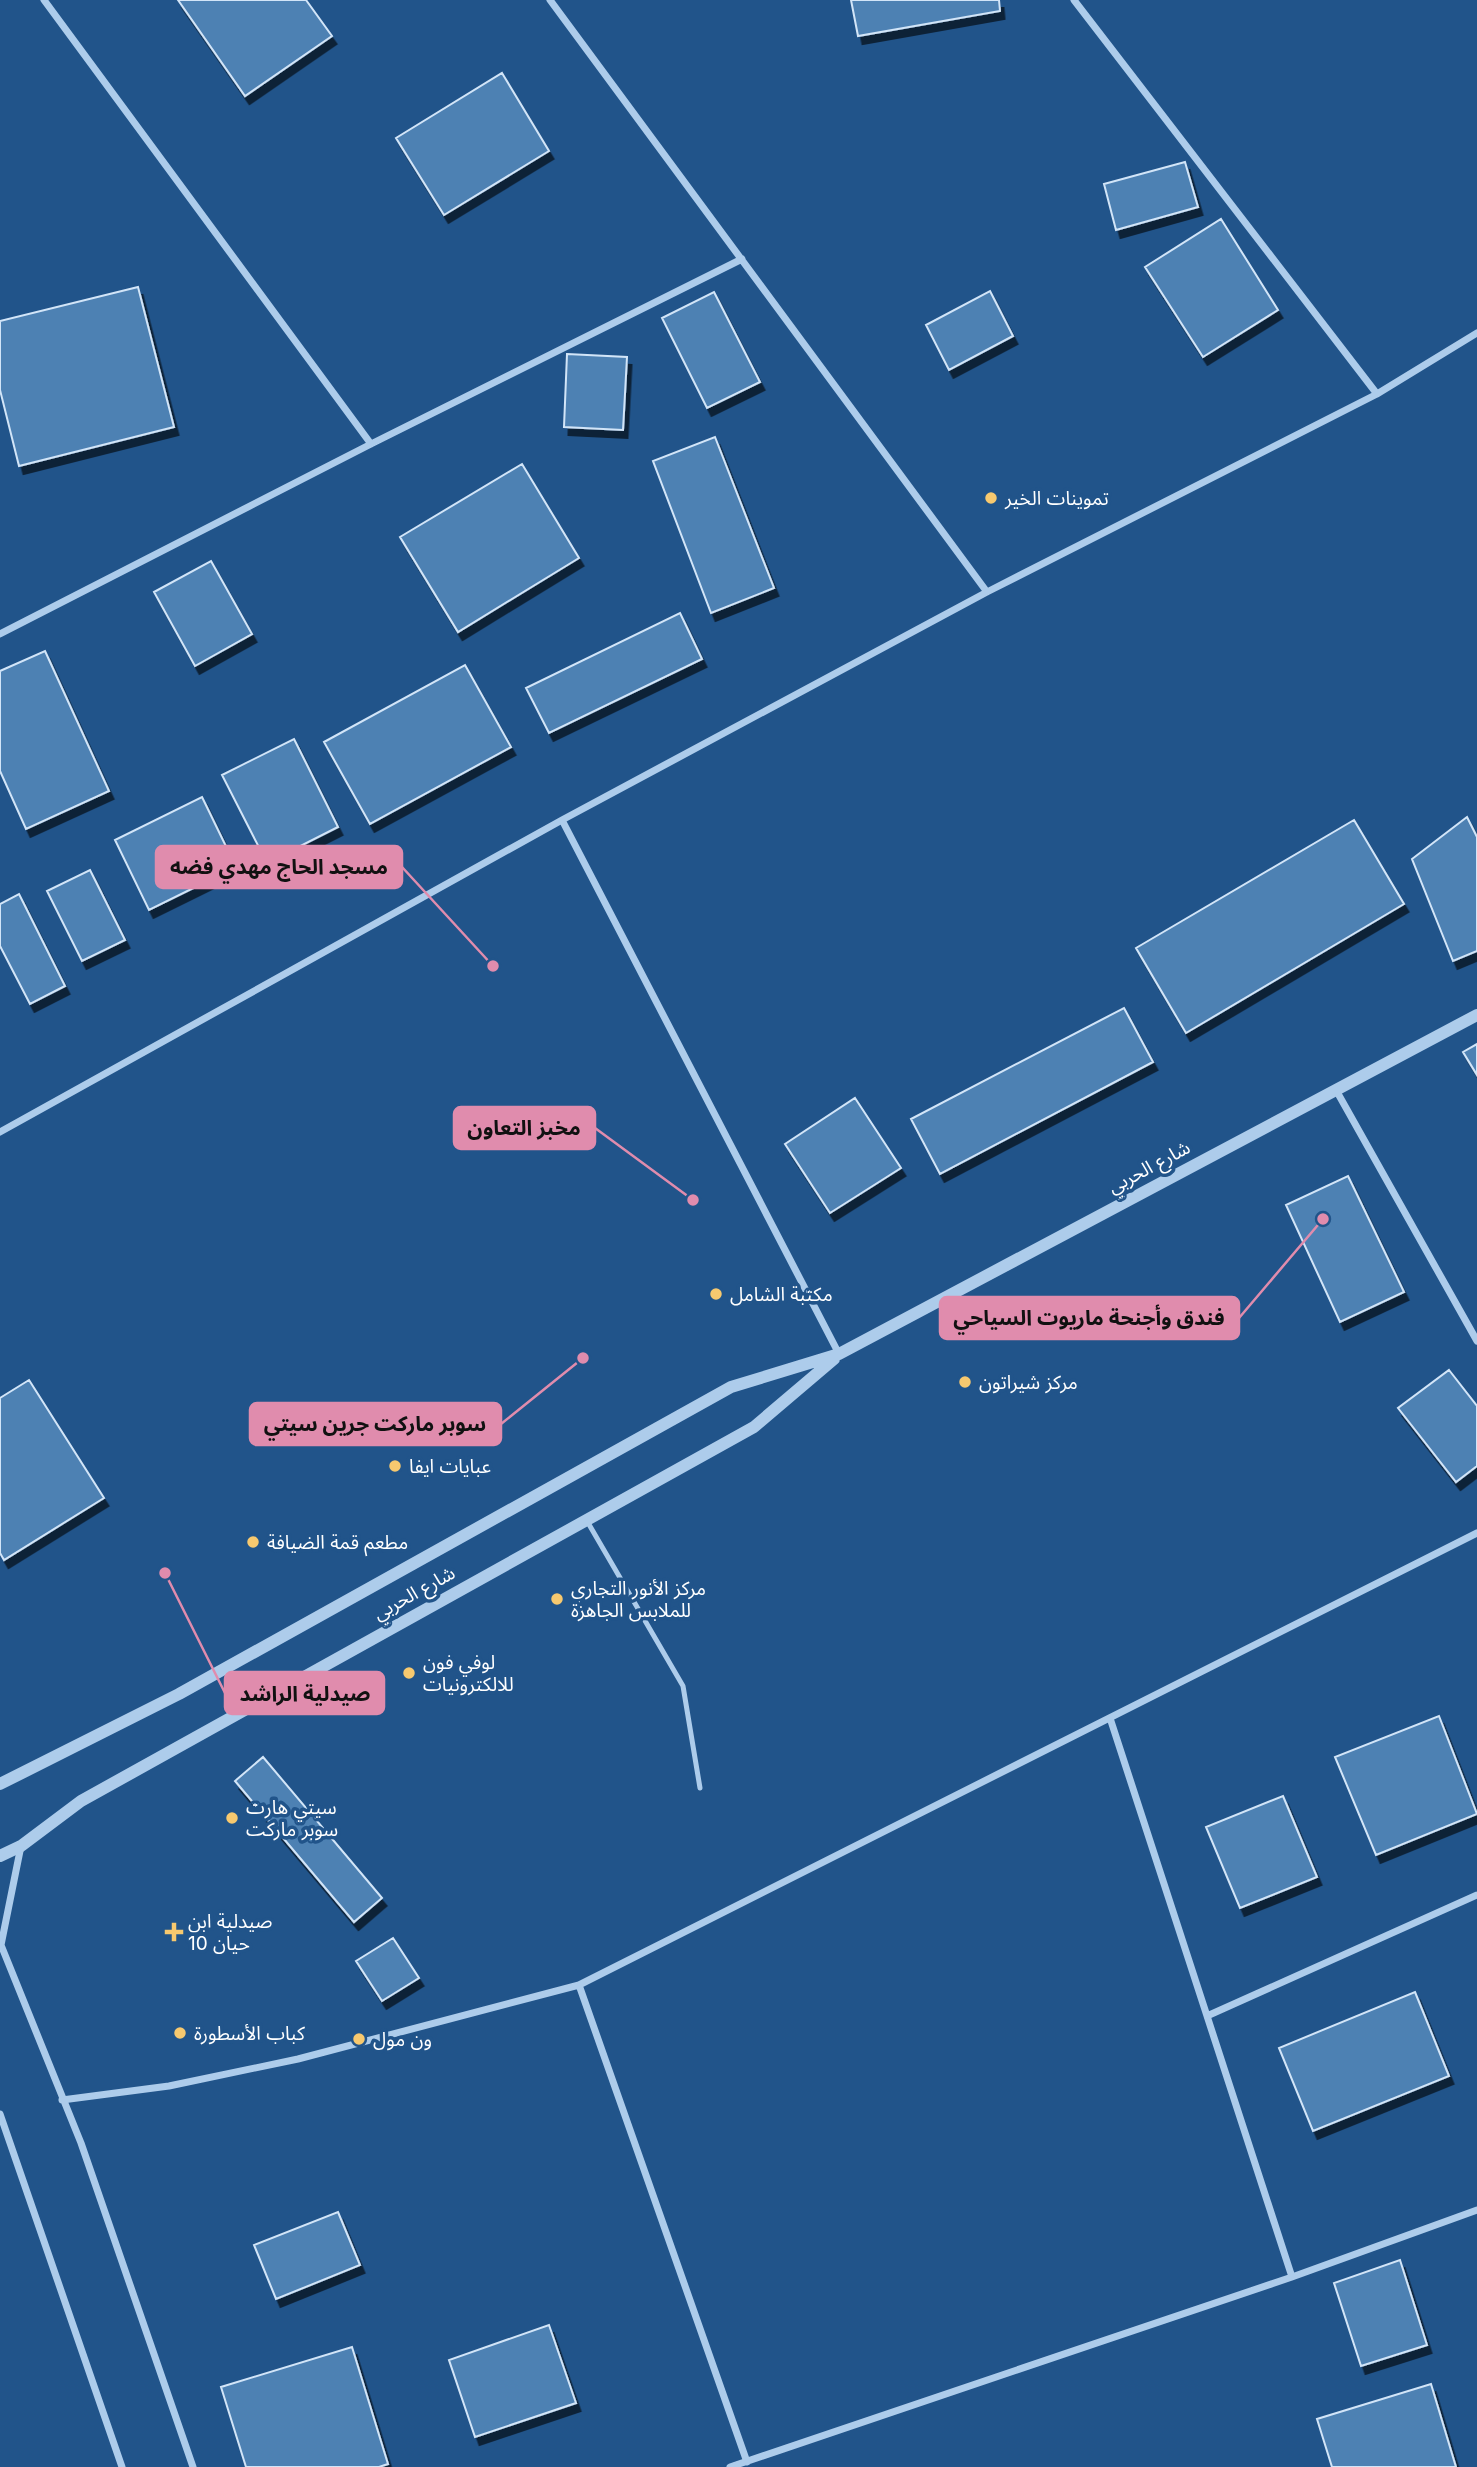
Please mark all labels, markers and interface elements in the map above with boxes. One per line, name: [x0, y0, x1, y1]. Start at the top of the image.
place label: تموينات الخير: [1004, 487, 1109, 510]
marker: تموينات الخير: [983, 490, 999, 506]
callout: مسجد الحاج مهدي فضه: [156, 846, 402, 888]
text: مسجد الحاج مهدي فضه: [170, 854, 388, 884]
callout: مخبز التعاون: [454, 1107, 595, 1149]
text: مخبز التعاون: [467, 1115, 581, 1140]
street label: شارع الحربي: [1104, 1136, 1196, 1201]
place label: مكتبة الشامل: [730, 1283, 833, 1306]
marker: مكتبة الشامل: [708, 1286, 724, 1302]
callout: فندق وأجنحة ماريوت السياحي: [940, 1297, 1239, 1339]
text: فندق وأجنحة ماريوت السياحي: [953, 1304, 1225, 1335]
place label: مركز شيراتون: [979, 1371, 1078, 1394]
marker: مركز شيراتون: [957, 1374, 973, 1390]
callout: سوبر ماركت جرين سيتي: [250, 1403, 501, 1445]
text: سوبر ماركت جرين سيتي: [264, 1411, 486, 1441]
place label: عبايات ايفا: [409, 1455, 491, 1478]
marker: عبايات ايفا: [387, 1458, 403, 1474]
place label: مطعم قمة الضيافة: [267, 1531, 408, 1557]
marker: مطعم قمة الضيافة: [245, 1534, 261, 1550]
street label: شارع الحربي: [369, 1561, 461, 1628]
place label: مركز الأنور التجاري للملابس الجاهزة: [571, 1577, 706, 1622]
marker: مركز الأنور التجاري للملابس الجاهزة: [549, 1591, 565, 1607]
place label: لوفي فون للالكترونيات: [423, 1651, 514, 1696]
marker: لوفي فون للالكترونيات: [401, 1665, 417, 1681]
callout: صيدلية الراشد: [225, 1672, 384, 1714]
text: صيدلية الراشد: [239, 1681, 371, 1706]
place label: سيتي هارت سوبر ماركت: [246, 1796, 338, 1841]
marker: سيتي هارت سوبر ماركت: [224, 1810, 240, 1826]
place label: صيدلية ابن حيان 10: [188, 1910, 272, 1955]
marker: صيدلية ابن حيان 10: [166, 1924, 182, 1940]
place label: كباب الأسطورة: [194, 2022, 306, 2045]
marker: كباب الأسطورة: [172, 2025, 188, 2041]
place label: ون مول: [373, 2028, 432, 2051]
marker: ون مول: [351, 2031, 367, 2047]

